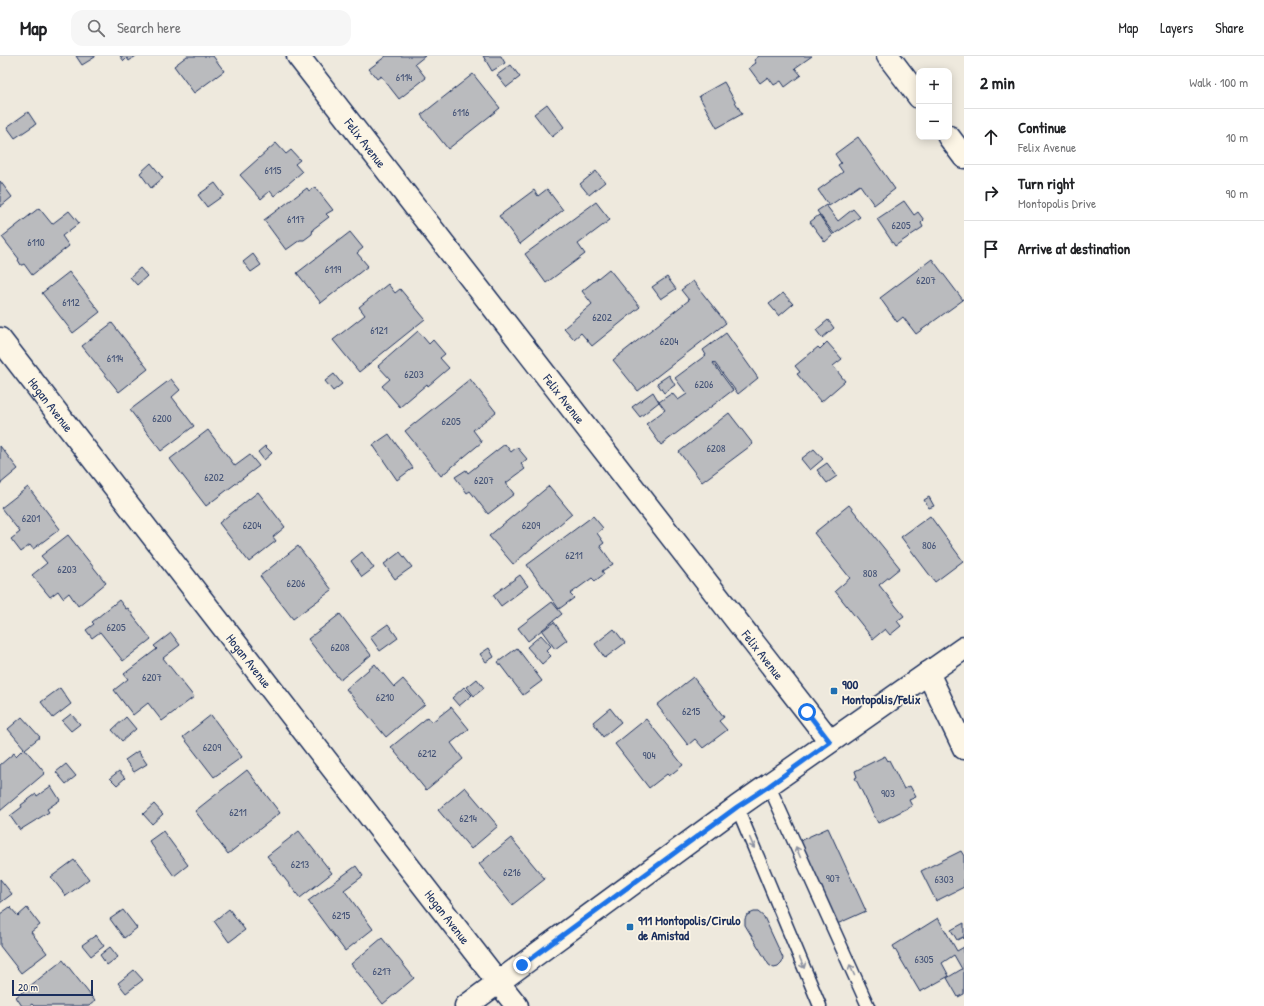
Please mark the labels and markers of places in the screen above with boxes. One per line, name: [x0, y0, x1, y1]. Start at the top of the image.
place label: 900 Montopolis/Felix: [842, 675, 921, 709]
marker: 900 Montopolis/Felix: [829, 686, 839, 696]
place label: 911 Montopolis/Cirulo de Amistad: [638, 911, 741, 944]
marker: 911 Montopolis/Cirulo de Amistad: [625, 922, 635, 932]

